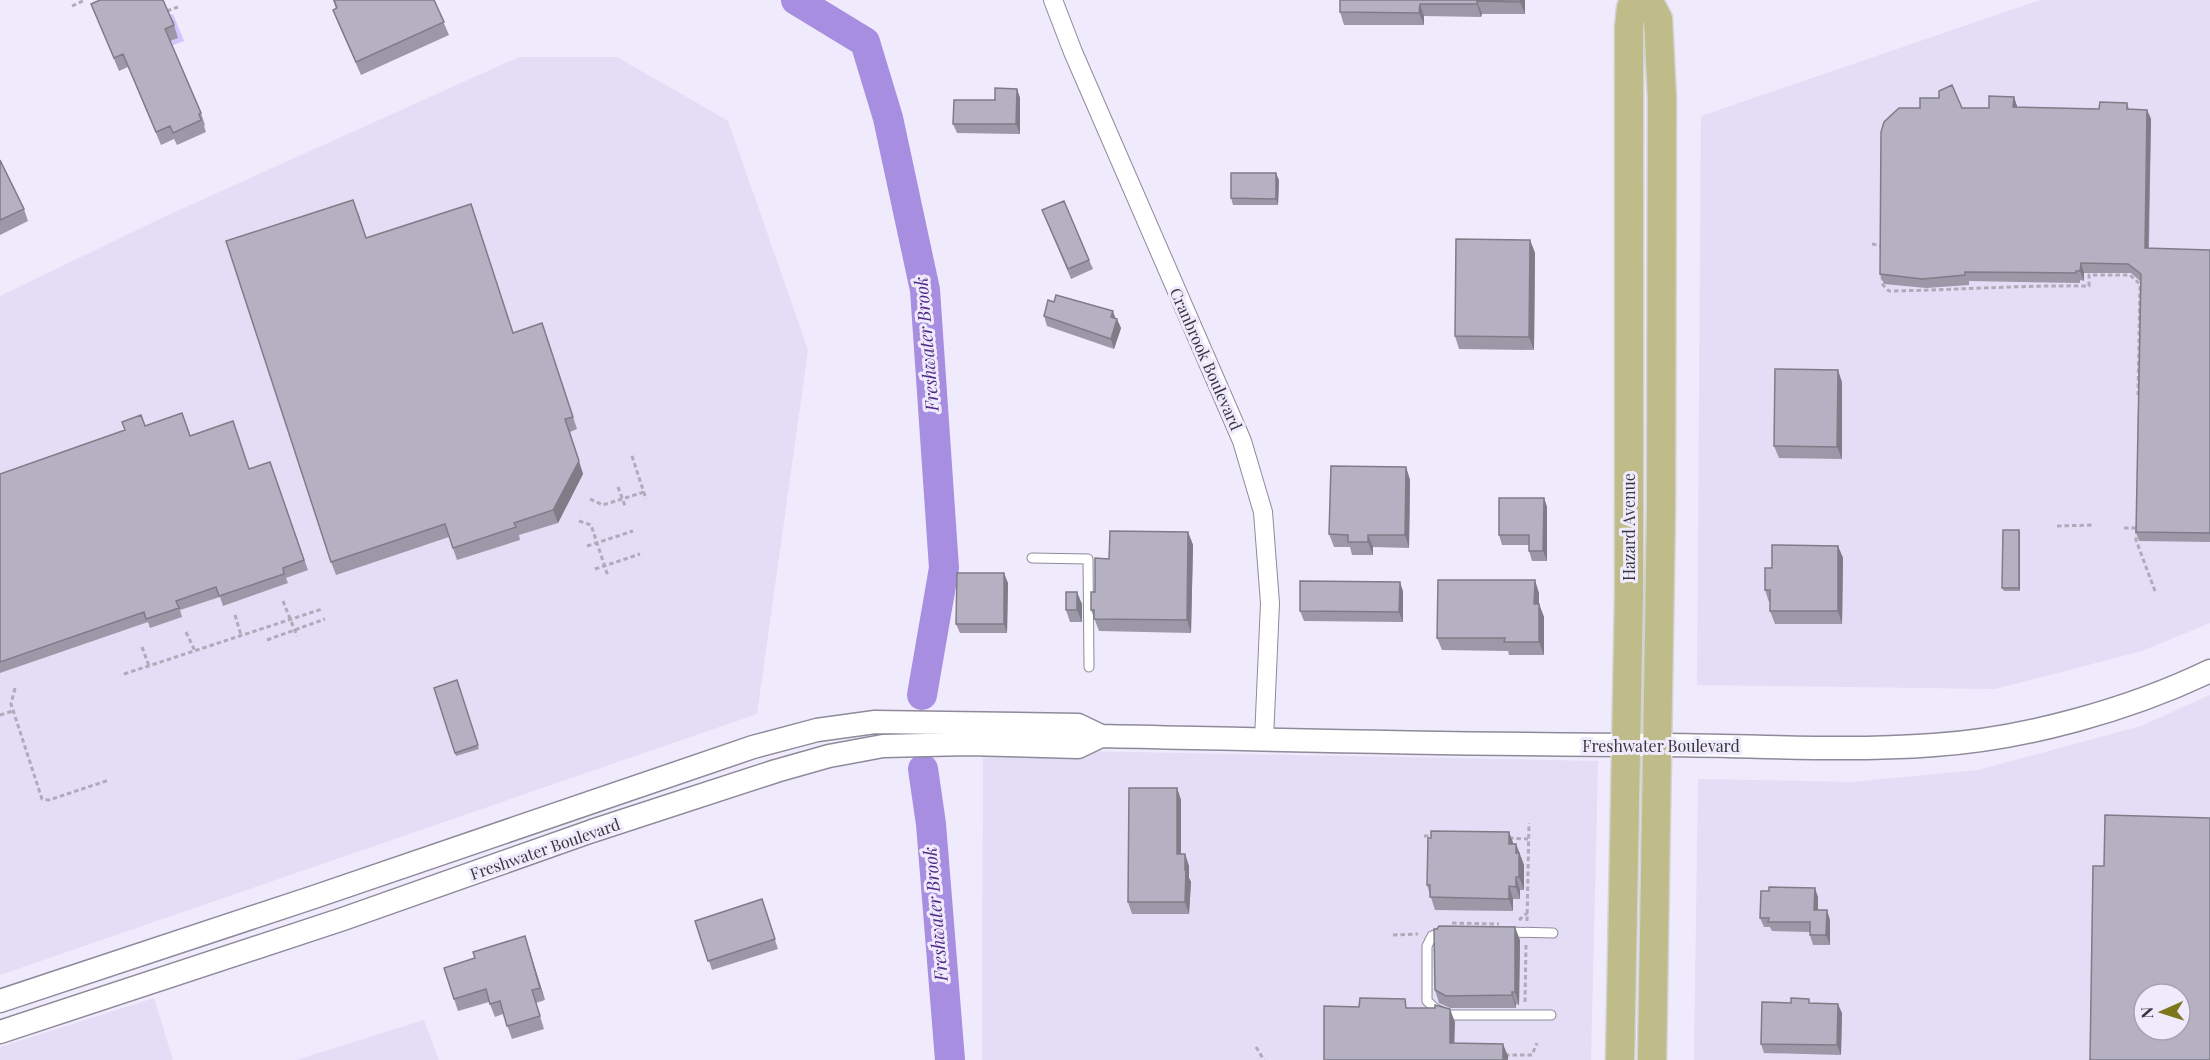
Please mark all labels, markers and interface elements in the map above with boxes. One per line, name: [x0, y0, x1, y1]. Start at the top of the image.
water label: Freshwater Brook: [908, 276, 944, 413]
street label: Cranbrook Boulevard: [1166, 284, 1247, 433]
street label: Hazard Avenue: [1618, 473, 1639, 581]
street label: Freshwater Boulevard: [1582, 735, 1740, 756]
street label: Freshwater Boulevard: [467, 813, 623, 884]
water label: Freshwater Brook: [917, 846, 953, 983]
north arrow: [2132, 982, 2192, 1042]
text: N: [2136, 1006, 2157, 1019]

